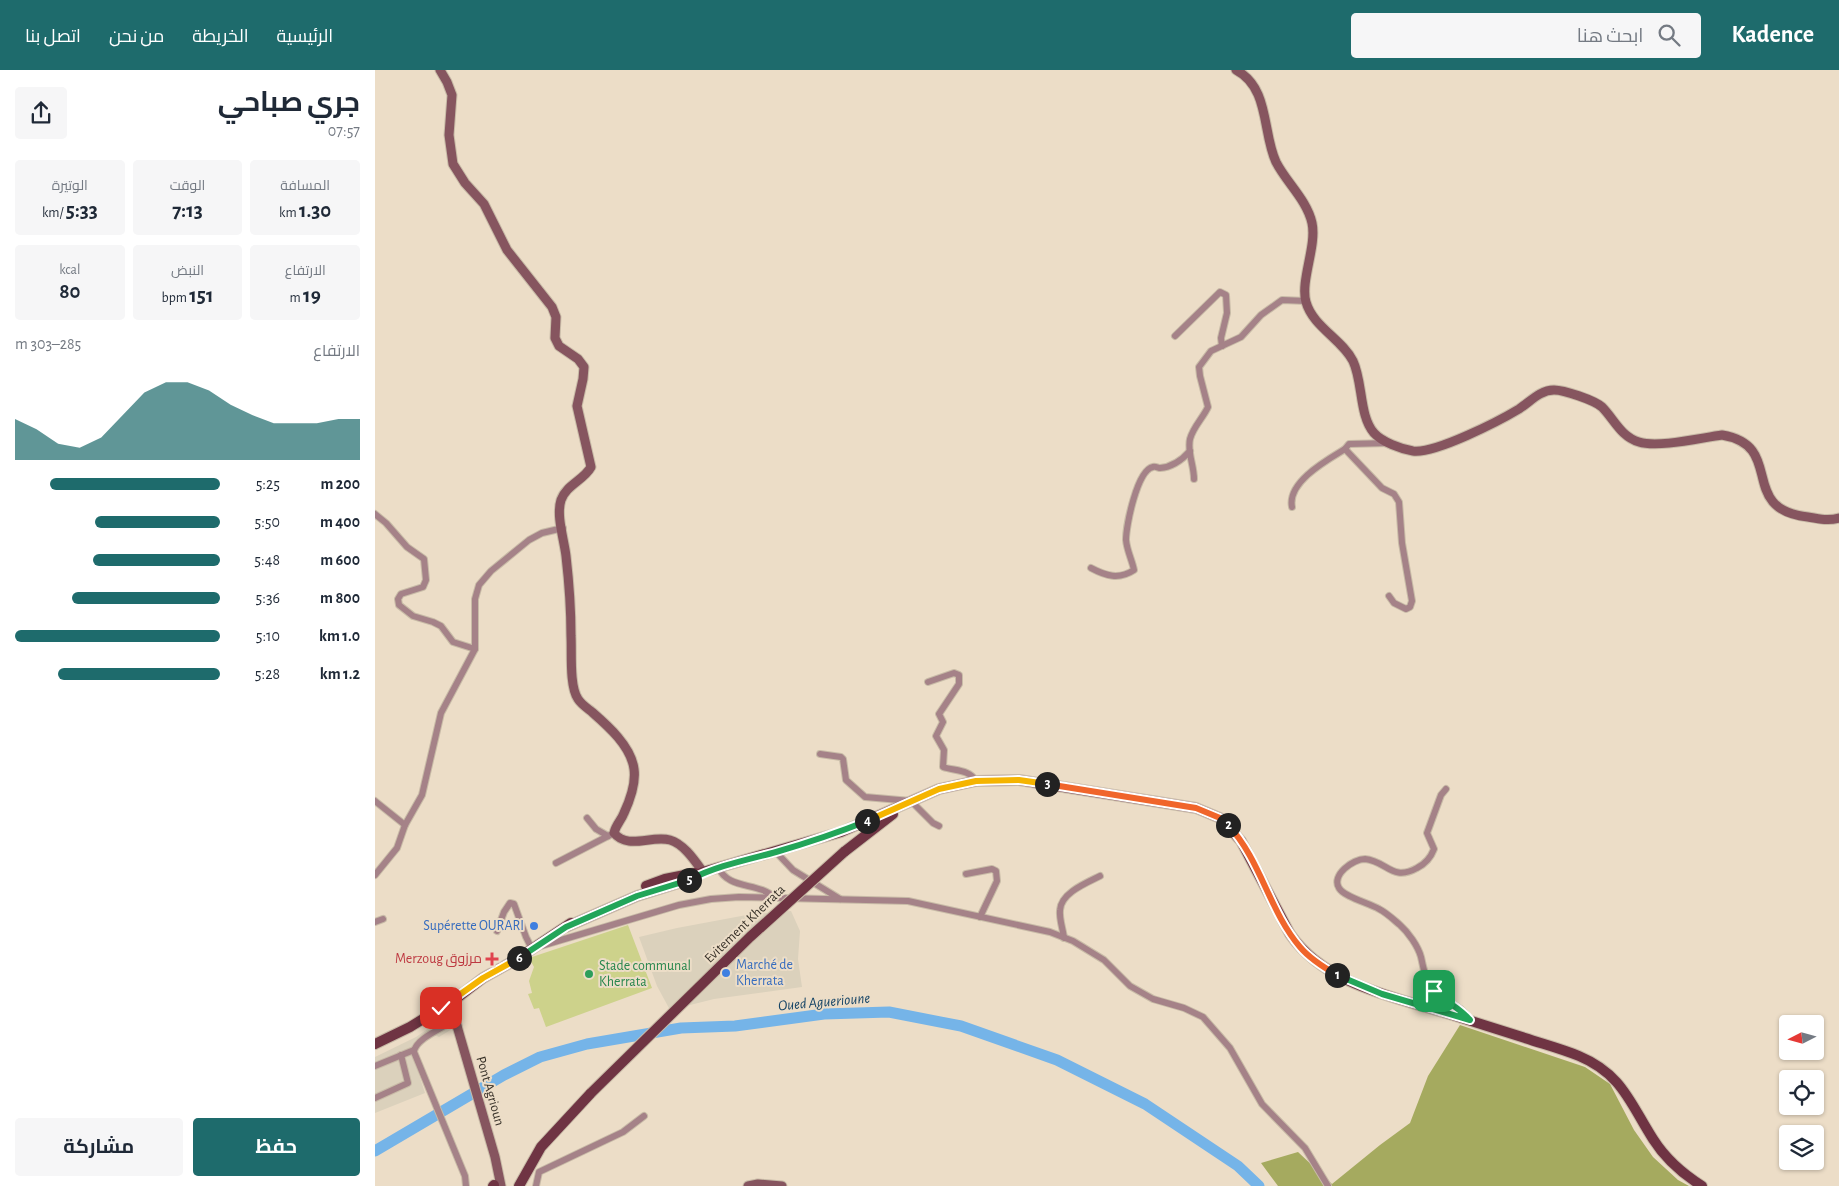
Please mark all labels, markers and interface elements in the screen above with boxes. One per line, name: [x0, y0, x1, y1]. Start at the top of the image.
search box: [1351, 13, 1701, 58]
icon: search: [1655, 21, 1683, 49]
text: Kadence: [1731, 23, 1814, 47]
text: ابحث هنا: [1577, 27, 1643, 46]
text: اتصل بنا: [25, 28, 81, 46]
text: من نحن: [109, 28, 164, 46]
text: الخريطة: [192, 28, 249, 46]
text: الرئيسية: [277, 28, 333, 46]
button: share: [15, 87, 67, 139]
text: جري صباحي: [218, 89, 360, 117]
text: 07:57: [328, 123, 360, 139]
text: الوتيرة: [52, 179, 88, 193]
text: الوقت: [170, 179, 205, 193]
text: المسافة: [280, 179, 330, 193]
text: 5:33: [66, 200, 98, 221]
text: 7:13: [172, 200, 203, 221]
text: 1.30: [299, 200, 331, 221]
text: /km: [42, 206, 66, 220]
text: km: [279, 206, 299, 220]
text: kcal: [59, 263, 81, 277]
text: النبض: [171, 264, 204, 278]
text: الارتفاع: [285, 264, 326, 278]
text: 80: [59, 281, 80, 302]
text: 151: [189, 285, 213, 306]
text: 19: [303, 285, 321, 306]
text: bpm: [162, 291, 189, 305]
text: m: [290, 291, 303, 305]
text: 285–303 m: [15, 336, 81, 352]
text: الارتفاع: [313, 343, 360, 359]
text: 5:25: [256, 476, 280, 492]
text: 200 m: [320, 476, 360, 492]
text: 5:50: [255, 514, 280, 530]
text: 400 m: [320, 514, 360, 530]
text: 5:48: [254, 552, 280, 568]
text: 600 m: [320, 552, 360, 568]
text: 5:36: [256, 590, 280, 606]
text: 800 m: [320, 590, 360, 606]
text: 5:10: [256, 628, 280, 644]
text: 1.0 km: [319, 628, 360, 644]
text: 5:28: [255, 666, 280, 682]
text: 1.2 km: [320, 666, 360, 682]
pin: 3: [1035, 772, 1059, 796]
text: 3: [1044, 777, 1051, 791]
pin: 4: [855, 808, 879, 834]
pin: 2: [1215, 812, 1241, 838]
text: 4: [864, 814, 871, 828]
text: 2: [1225, 818, 1232, 832]
pin: 5: [677, 868, 701, 892]
text: 5: [686, 873, 693, 887]
street label: Evitement Kherrata: [702, 882, 788, 966]
place label: Supérette OURARI: [423, 919, 524, 933]
marker: Supérette OURARI: [528, 920, 540, 932]
pin: 6: [507, 946, 531, 970]
text: 6: [516, 951, 523, 965]
place label: Merzoug مرزوق: [395, 952, 482, 967]
marker: Merzoug مرزوق: [486, 953, 498, 965]
place label: Marché de Kherrata: [736, 958, 793, 988]
place label: Stade communal Kherrata: [599, 959, 691, 989]
pin: 1: [1325, 962, 1349, 988]
marker: Marché de Kherrata: [720, 967, 732, 979]
marker: Stade communal Kherrata: [583, 968, 595, 980]
text: 1: [1335, 968, 1340, 982]
pin: [1413, 970, 1455, 1012]
icon: arrive: [1420, 977, 1448, 1005]
pin: [420, 987, 462, 1029]
water label: Oued Aguerioune: [777, 990, 871, 1013]
icon: check: [427, 994, 455, 1022]
north arrow: [1779, 1015, 1824, 1060]
map controls: [1779, 1015, 1824, 1170]
street label: Pont Agrioun: [473, 1055, 507, 1127]
button: locate: [1779, 1070, 1824, 1115]
button: مشاركة: [15, 1118, 183, 1176]
button: حفظ: [193, 1118, 360, 1176]
button: layers: [1779, 1125, 1824, 1170]

